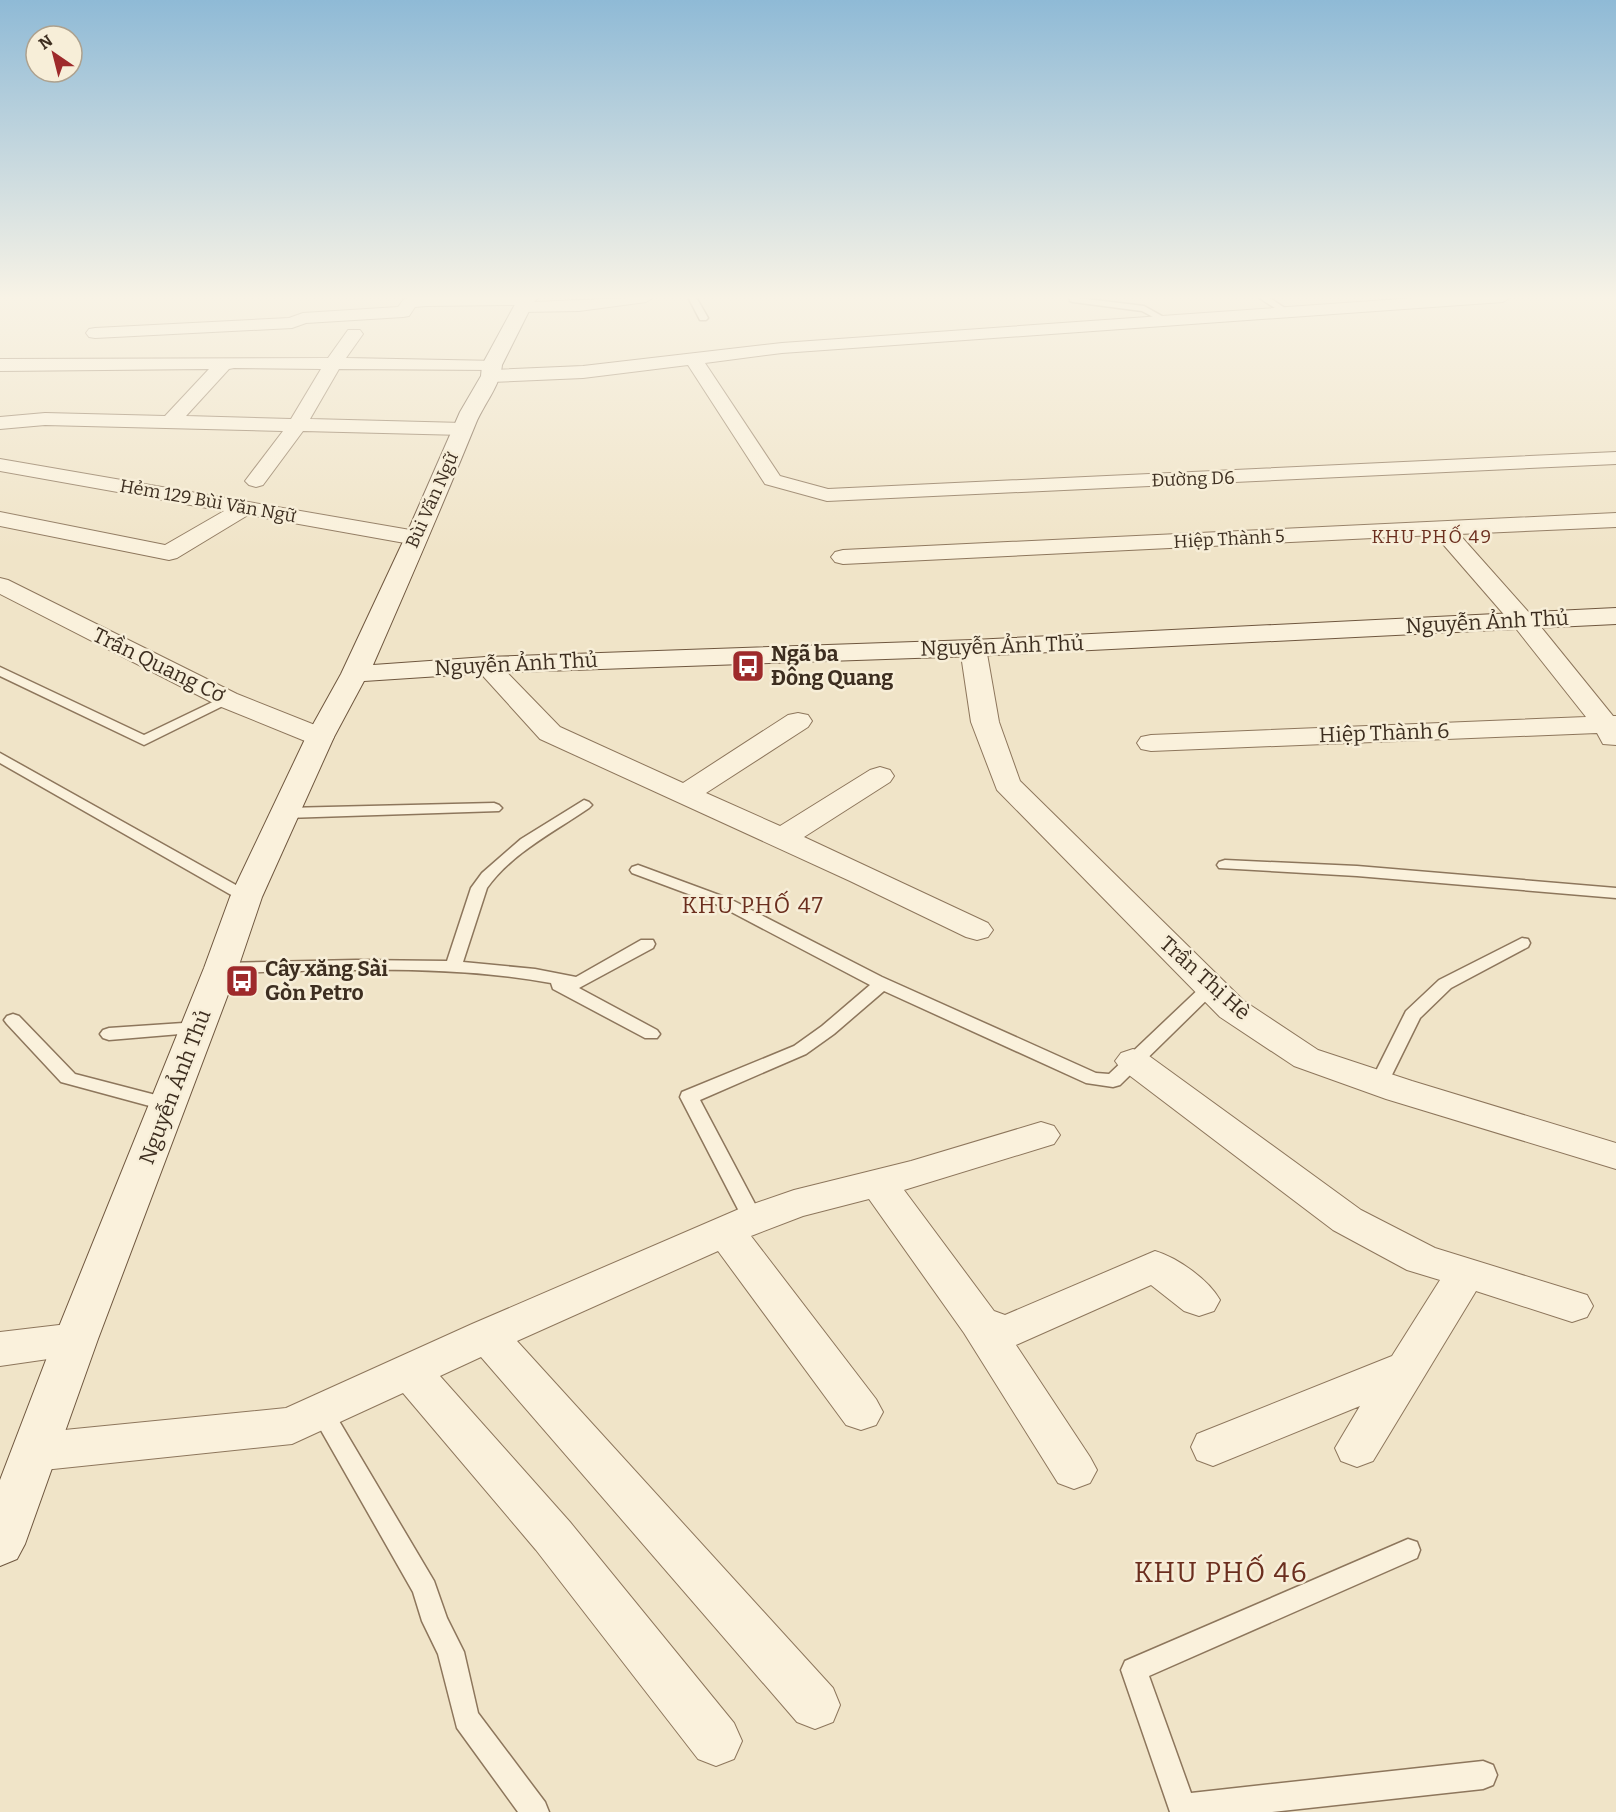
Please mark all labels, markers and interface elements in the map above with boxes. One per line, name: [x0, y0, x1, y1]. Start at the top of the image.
north arrow: [24, 24, 84, 84]
text: N: [35, 31, 56, 53]
street label: Bùi Văn Ngữ: [401, 449, 463, 551]
street label: Đường D6: [1151, 467, 1235, 491]
street label: Hẻm 129 Bùi Văn Ngữ: [118, 475, 298, 527]
district label: KHU PHỐ 49: [1371, 524, 1493, 548]
street label: Hiệp Thành 5: [1173, 525, 1285, 553]
street label: Nguyễn Ảnh Thủ: [1405, 605, 1569, 639]
street label: Trần Quang Cơ: [89, 622, 229, 708]
street label: Nguyễn Ảnh Thủ: [920, 630, 1084, 662]
place label: Ngã ba Đông Quang: [771, 641, 893, 691]
street label: Nguyễn Ảnh Thủ: [434, 647, 598, 681]
bus stop icon: Ngã ba Đông Quang: [730, 648, 766, 684]
street label: Hiệp Thành 6: [1318, 718, 1450, 748]
district label: KHU PHỐ 47: [682, 890, 824, 919]
street label: Trần Thị Hè: [1154, 931, 1256, 1025]
place label: Cây xăng Sài Gòn Petro: [265, 956, 388, 1006]
bus stop icon: Cây xăng Sài Gòn Petro: [224, 963, 260, 999]
street label: Nguyễn Ảnh Thủ: [134, 1006, 216, 1168]
district label: KHU PHỐ 46: [1134, 1553, 1308, 1589]

